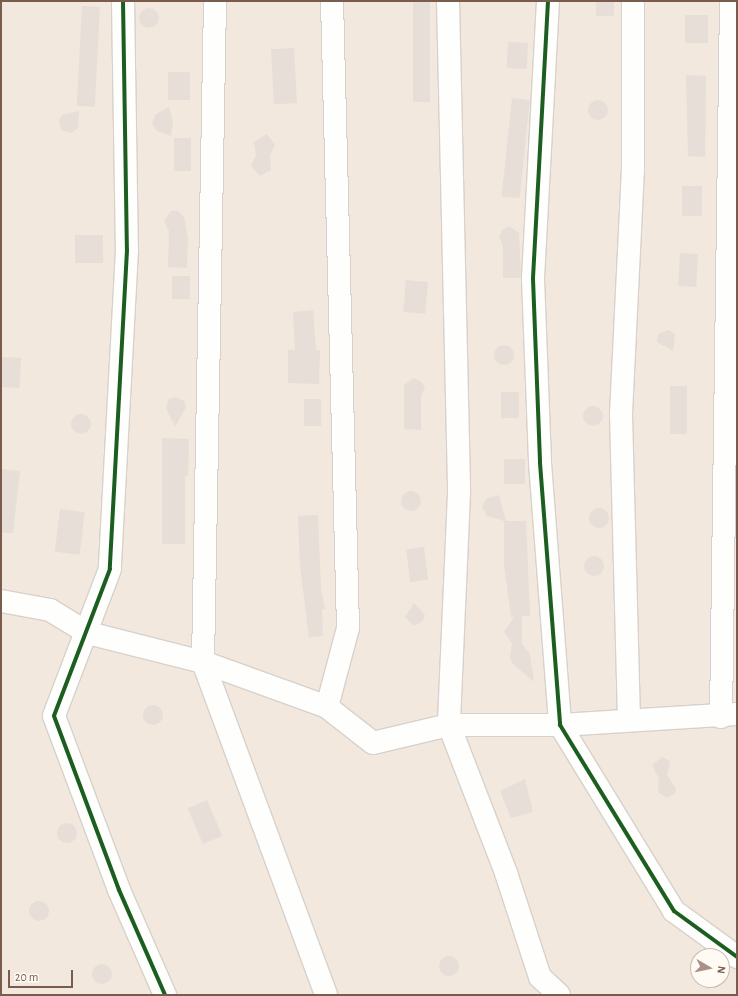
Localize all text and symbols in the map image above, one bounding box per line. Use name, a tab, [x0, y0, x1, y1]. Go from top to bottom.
north arrow	[690, 948, 730, 988]
scale bar	[10, 962, 75, 988]
text: N	[715, 965, 727, 974]
text: 20 m	[15, 971, 38, 983]

